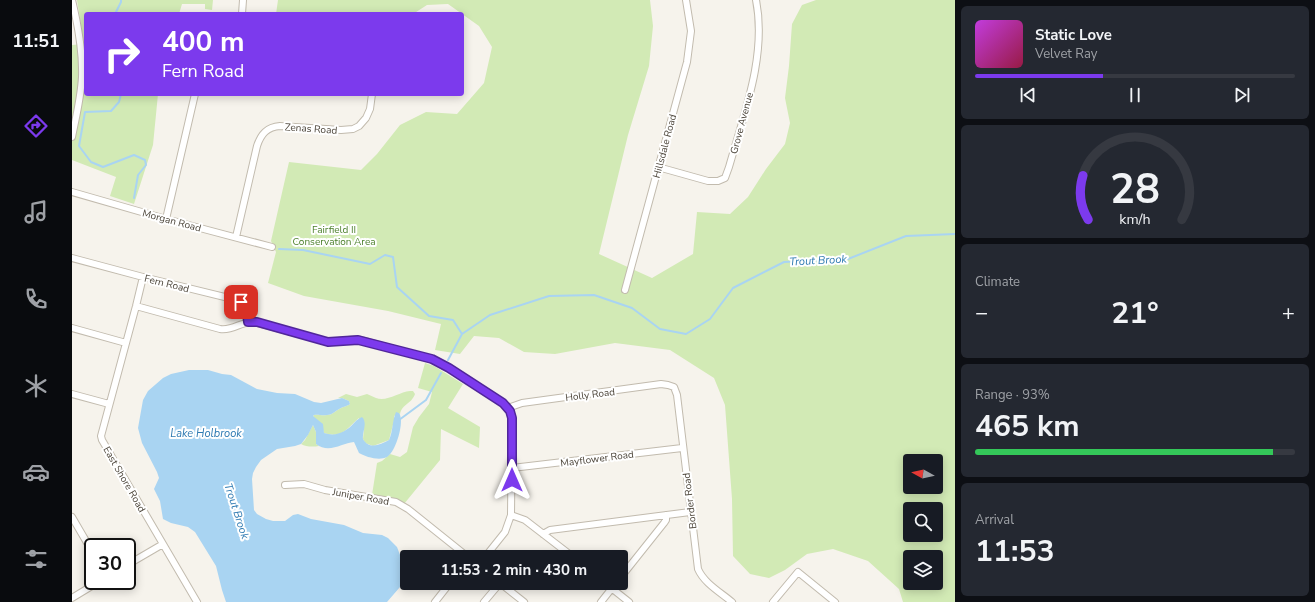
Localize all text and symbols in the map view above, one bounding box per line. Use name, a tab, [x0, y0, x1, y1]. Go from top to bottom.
text: 400 m	[162, 23, 245, 61]
text: Static Love	[1035, 25, 1112, 45]
icon: right	[96, 28, 148, 80]
text: 11:51	[12, 29, 60, 53]
text: Velvet Ray	[1035, 45, 1097, 63]
text: Fern Road	[162, 59, 244, 83]
icon: previous	[1017, 84, 1039, 106]
icon: pause	[1124, 84, 1146, 106]
icon: next	[1231, 84, 1253, 106]
street label: Grove Avenue	[727, 91, 757, 156]
icon: directions	[22, 112, 50, 140]
street label: Hillsdale Road	[650, 113, 680, 180]
street label: Zenas Road	[284, 120, 338, 138]
text: 28	[1110, 161, 1160, 218]
icon: music	[22, 198, 50, 226]
street label: Morgan Road	[141, 206, 203, 236]
text: km/h	[1119, 209, 1151, 228]
park label: Fairfield II Conservation Area	[292, 223, 376, 249]
water label: Trout Brook	[789, 251, 848, 269]
street label: Fern Road	[143, 272, 191, 296]
text: Climate	[975, 273, 1020, 291]
icon: phone	[22, 285, 50, 313]
pin	[224, 285, 258, 319]
icon: arrive	[230, 291, 252, 313]
text: 21°	[1111, 293, 1159, 334]
text: −	[975, 298, 988, 328]
text: +	[1282, 298, 1295, 328]
icon: climate	[22, 372, 50, 400]
street label: Holly Road	[564, 385, 616, 405]
text: Range · 93%	[975, 386, 1050, 404]
text: 465 km	[975, 406, 1080, 447]
water label: Lake Holbrook	[170, 426, 242, 441]
street label: East Shore Road	[100, 444, 149, 515]
street label: Mayflower Road	[560, 448, 635, 470]
north arrow	[903, 454, 943, 494]
map controls	[903, 454, 943, 590]
icon: car	[22, 458, 50, 486]
position arrow	[491, 459, 533, 501]
street label: Border Road	[680, 472, 700, 530]
water label: Trout Brook	[220, 481, 253, 541]
street label: Juniper Road	[330, 485, 390, 509]
button: search	[903, 502, 943, 542]
text: Arrival	[975, 511, 1014, 529]
text: 11:53	[975, 531, 1054, 572]
speed limit sign: 30	[84, 538, 136, 590]
icon: filters	[22, 545, 50, 573]
button: layers	[903, 550, 943, 590]
text: 11:53 · 2 min · 430 m	[441, 560, 587, 580]

